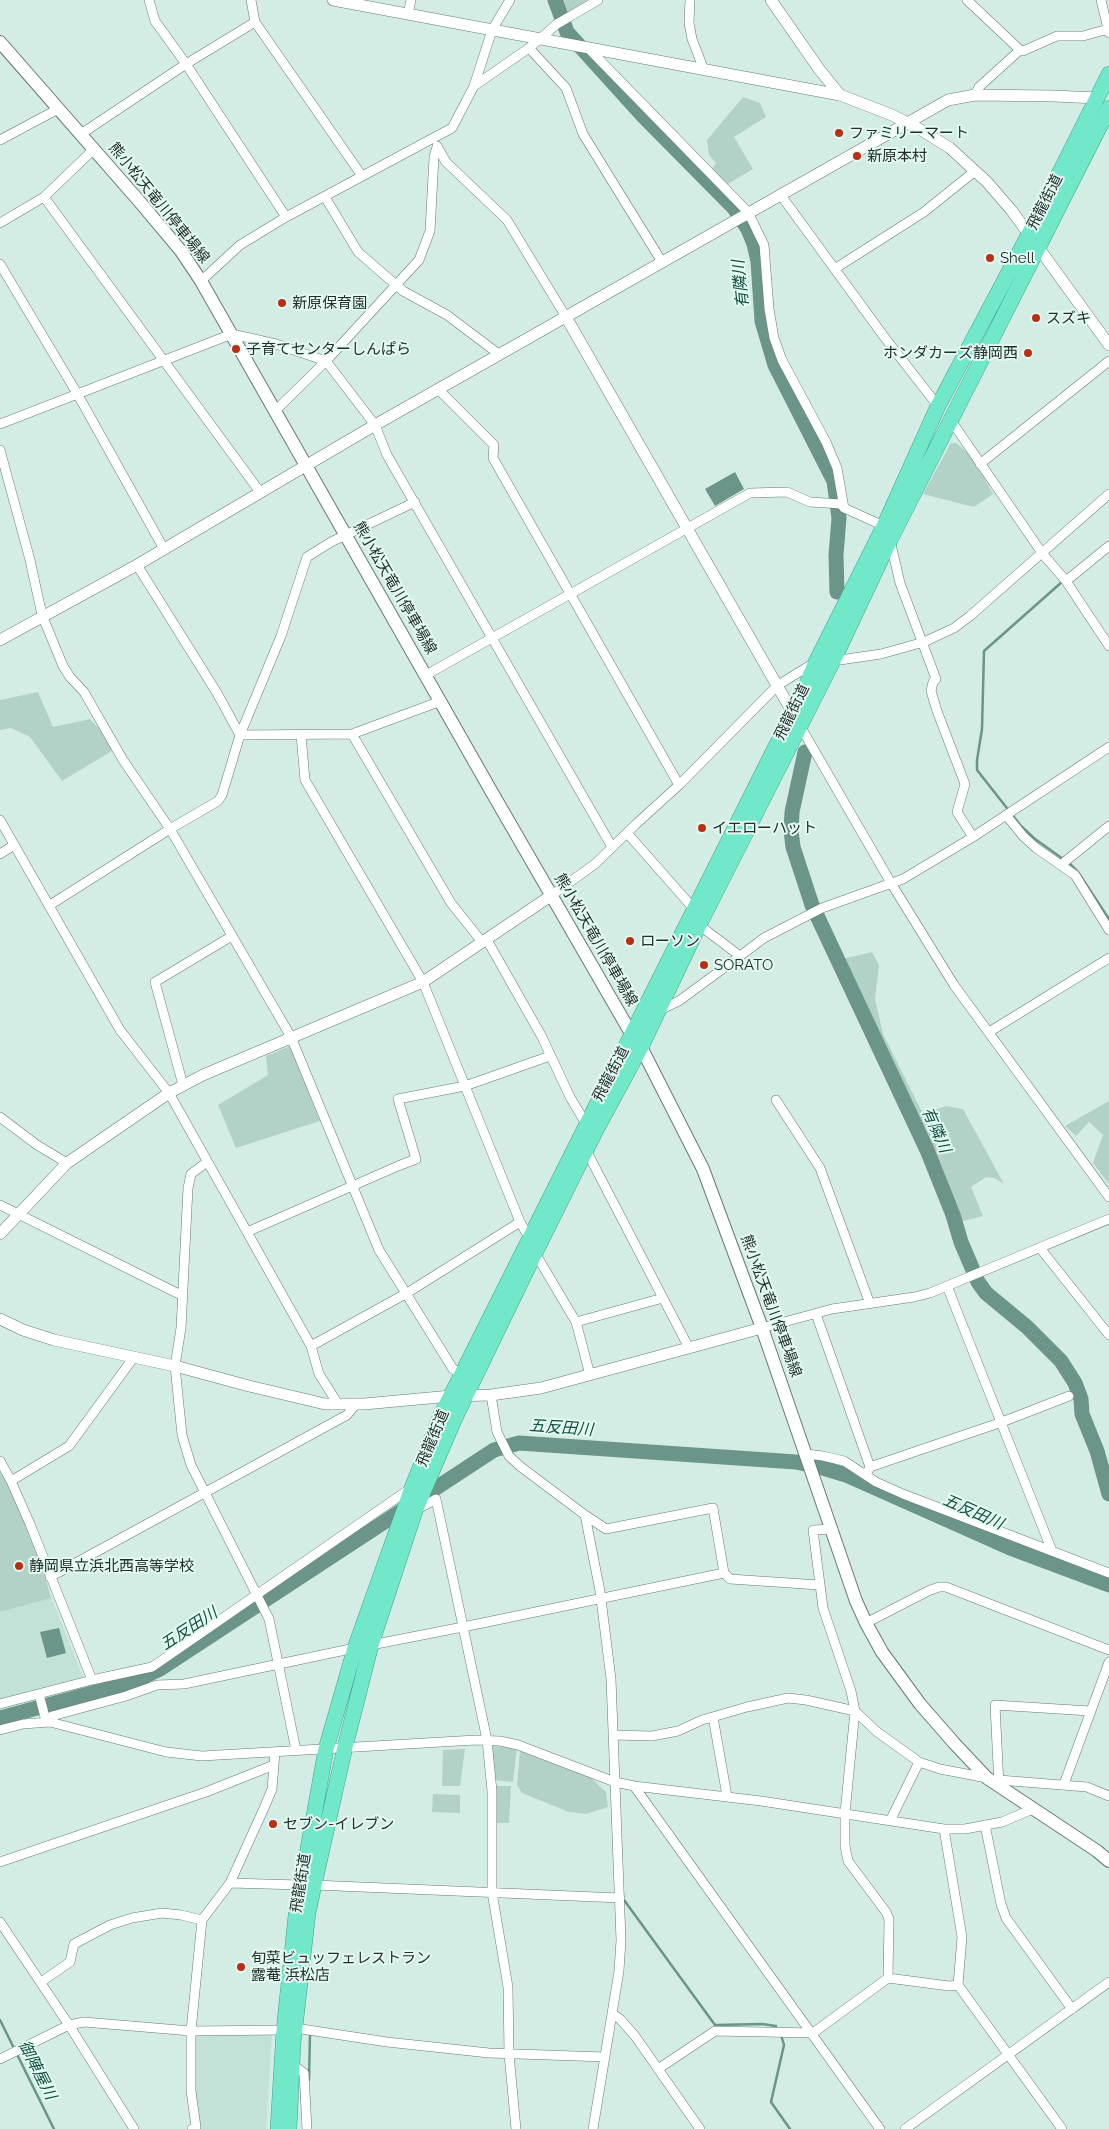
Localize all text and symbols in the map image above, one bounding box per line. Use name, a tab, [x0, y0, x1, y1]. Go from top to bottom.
place label: ファミリーマート	[849, 124, 969, 142]
marker: ファミリーマート	[833, 127, 845, 139]
street label: 熊小松天竜川停車場線	[105, 139, 213, 267]
place label: 新原本村	[867, 147, 927, 165]
marker: 新原本村	[851, 150, 863, 162]
street label: 飛龍街道	[1023, 171, 1067, 233]
place label: Shell	[1000, 249, 1035, 267]
marker: Shell	[984, 252, 996, 264]
water label: 有隣川	[729, 259, 753, 309]
place label: 新原保育園	[292, 294, 367, 312]
marker: 新原保育園	[276, 297, 288, 309]
place label: スズキ	[1046, 309, 1091, 327]
marker: スズキ	[1030, 312, 1042, 324]
place label: 子育てセンターしんぱら	[246, 340, 411, 358]
marker: 子育てセンターしんぱら	[230, 343, 242, 355]
place label: ホンダカーズ静岡西	[883, 344, 1018, 362]
marker: ホンダカーズ静岡西	[1022, 347, 1034, 359]
street label: 熊小松天竜川停車場線	[350, 519, 440, 657]
street label: 飛龍街道	[771, 681, 813, 743]
place label: イエローハット	[712, 819, 817, 837]
marker: イエローハット	[696, 822, 708, 834]
street label: 熊小松天竜川停車場線	[551, 871, 641, 1009]
place label: ローソン	[640, 932, 700, 950]
marker: ローソン	[624, 935, 636, 947]
place label: SORATO	[714, 956, 773, 974]
marker: SORATO	[698, 959, 710, 971]
street label: 飛龍街道	[589, 1043, 633, 1105]
water label: 有隣川	[917, 1104, 955, 1156]
street label: 熊小松天竜川停車場線	[737, 1232, 805, 1380]
street label: 飛龍街道	[413, 1407, 453, 1469]
water label: 五反田川	[528, 1416, 594, 1440]
water label: 五反田川	[940, 1490, 1006, 1534]
place label: 静岡県立浜北西高等学校	[29, 1557, 194, 1575]
marker: 静岡県立浜北西高等学校	[13, 1560, 25, 1572]
water label: 五反田川	[157, 1604, 221, 1654]
place label: セブン-イレブン	[283, 1815, 394, 1833]
marker: セブン-イレブン	[267, 1818, 279, 1830]
street label: 飛龍街道	[287, 1852, 315, 1914]
place label: 旬菜ビュッフェレストラン 露菴 浜松店	[251, 1949, 431, 1984]
marker: 旬菜ビュッフェレストラン 露菴 浜松店	[235, 1961, 247, 1973]
water label: 御陣屋川	[14, 2037, 60, 2103]

